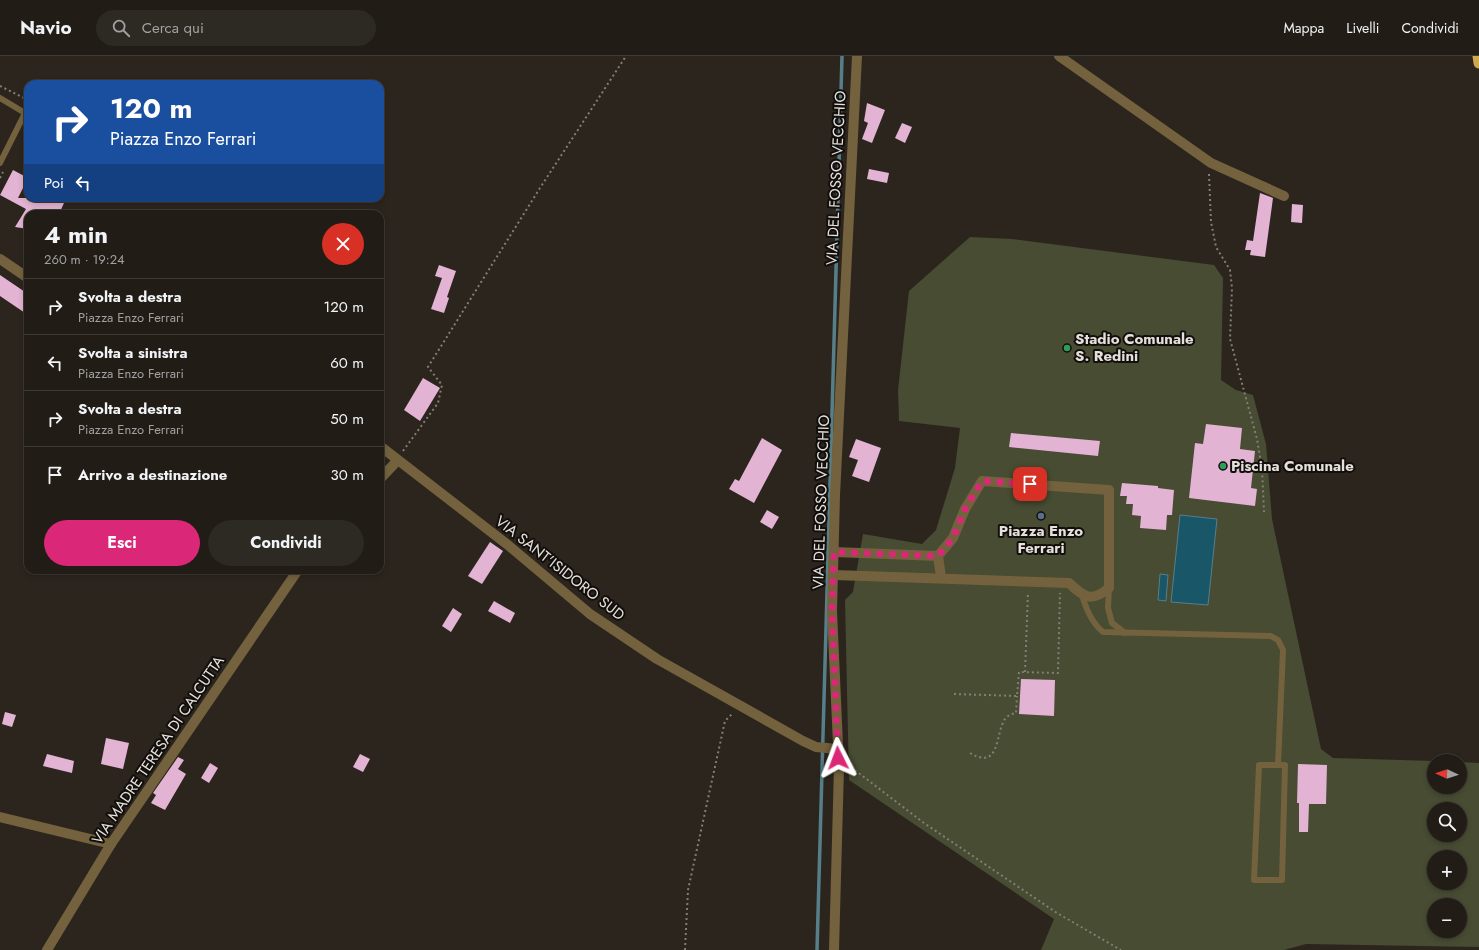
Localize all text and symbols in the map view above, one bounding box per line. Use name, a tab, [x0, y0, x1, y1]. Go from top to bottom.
search box	[96, 10, 376, 46]
text: Navio	[20, 14, 72, 41]
icon: search	[110, 17, 132, 39]
text: Cerca qui	[142, 17, 204, 39]
text: Mappa	[1283, 18, 1324, 38]
text: Livelli	[1346, 18, 1379, 38]
text: Condividi	[1401, 18, 1459, 38]
text: 120 m	[110, 88, 193, 129]
street label: VIA DEL FOSSO VECCHIO	[820, 90, 852, 266]
icon: right	[44, 96, 96, 148]
text: Piazza Enzo Ferrari	[110, 126, 257, 152]
text: Poi	[44, 172, 64, 194]
icon: left	[72, 172, 94, 194]
text: 4 min	[44, 217, 108, 252]
button: close	[322, 223, 364, 265]
text: 260 m · 19:24	[44, 250, 125, 269]
text: Svolta a destra	[78, 286, 182, 308]
icon: right	[44, 296, 66, 318]
text: 120 m	[324, 296, 364, 318]
text: Piazza Enzo Ferrari	[78, 308, 184, 327]
place label: Stadio Comunale S. Redini	[1075, 328, 1194, 367]
text: Svolta a sinistra	[78, 342, 188, 364]
marker: Stadio Comunale S. Redini	[1062, 343, 1072, 353]
icon: left	[44, 352, 66, 374]
text: 60 m	[330, 352, 364, 374]
text: Piazza Enzo Ferrari	[78, 364, 184, 383]
text: Svolta a destra	[78, 398, 182, 420]
icon: right	[44, 408, 66, 430]
text: 50 m	[330, 408, 364, 430]
street label: VIA DEL FOSSO VECCHIO	[807, 414, 835, 590]
text: Piazza Enzo Ferrari	[78, 420, 184, 439]
place label: Piscina Comunale	[1231, 455, 1354, 477]
marker: Piscina Comunale	[1218, 461, 1228, 471]
icon: arrive	[44, 464, 66, 486]
text: Arrivo a destinazione	[78, 464, 227, 486]
text: 30 m	[331, 464, 364, 486]
pin	[1013, 467, 1047, 501]
icon: arrive	[1019, 473, 1041, 495]
street label: VIA SANT'ISIDORO SUD	[491, 510, 629, 626]
marker: Piazza Enzo Ferrari	[1036, 511, 1046, 521]
button: Esci	[44, 520, 200, 566]
button: Condividi	[208, 520, 364, 566]
place label: Piazza Enzo Ferrari	[999, 520, 1083, 559]
street label: VIA MADRE TERESA DI CALCUTTA	[87, 651, 230, 849]
position arrow	[817, 737, 859, 779]
north arrow	[1427, 754, 1467, 794]
map controls	[1427, 754, 1467, 938]
button: search	[1427, 802, 1467, 842]
button: +	[1427, 850, 1467, 890]
button: −	[1427, 898, 1467, 938]

